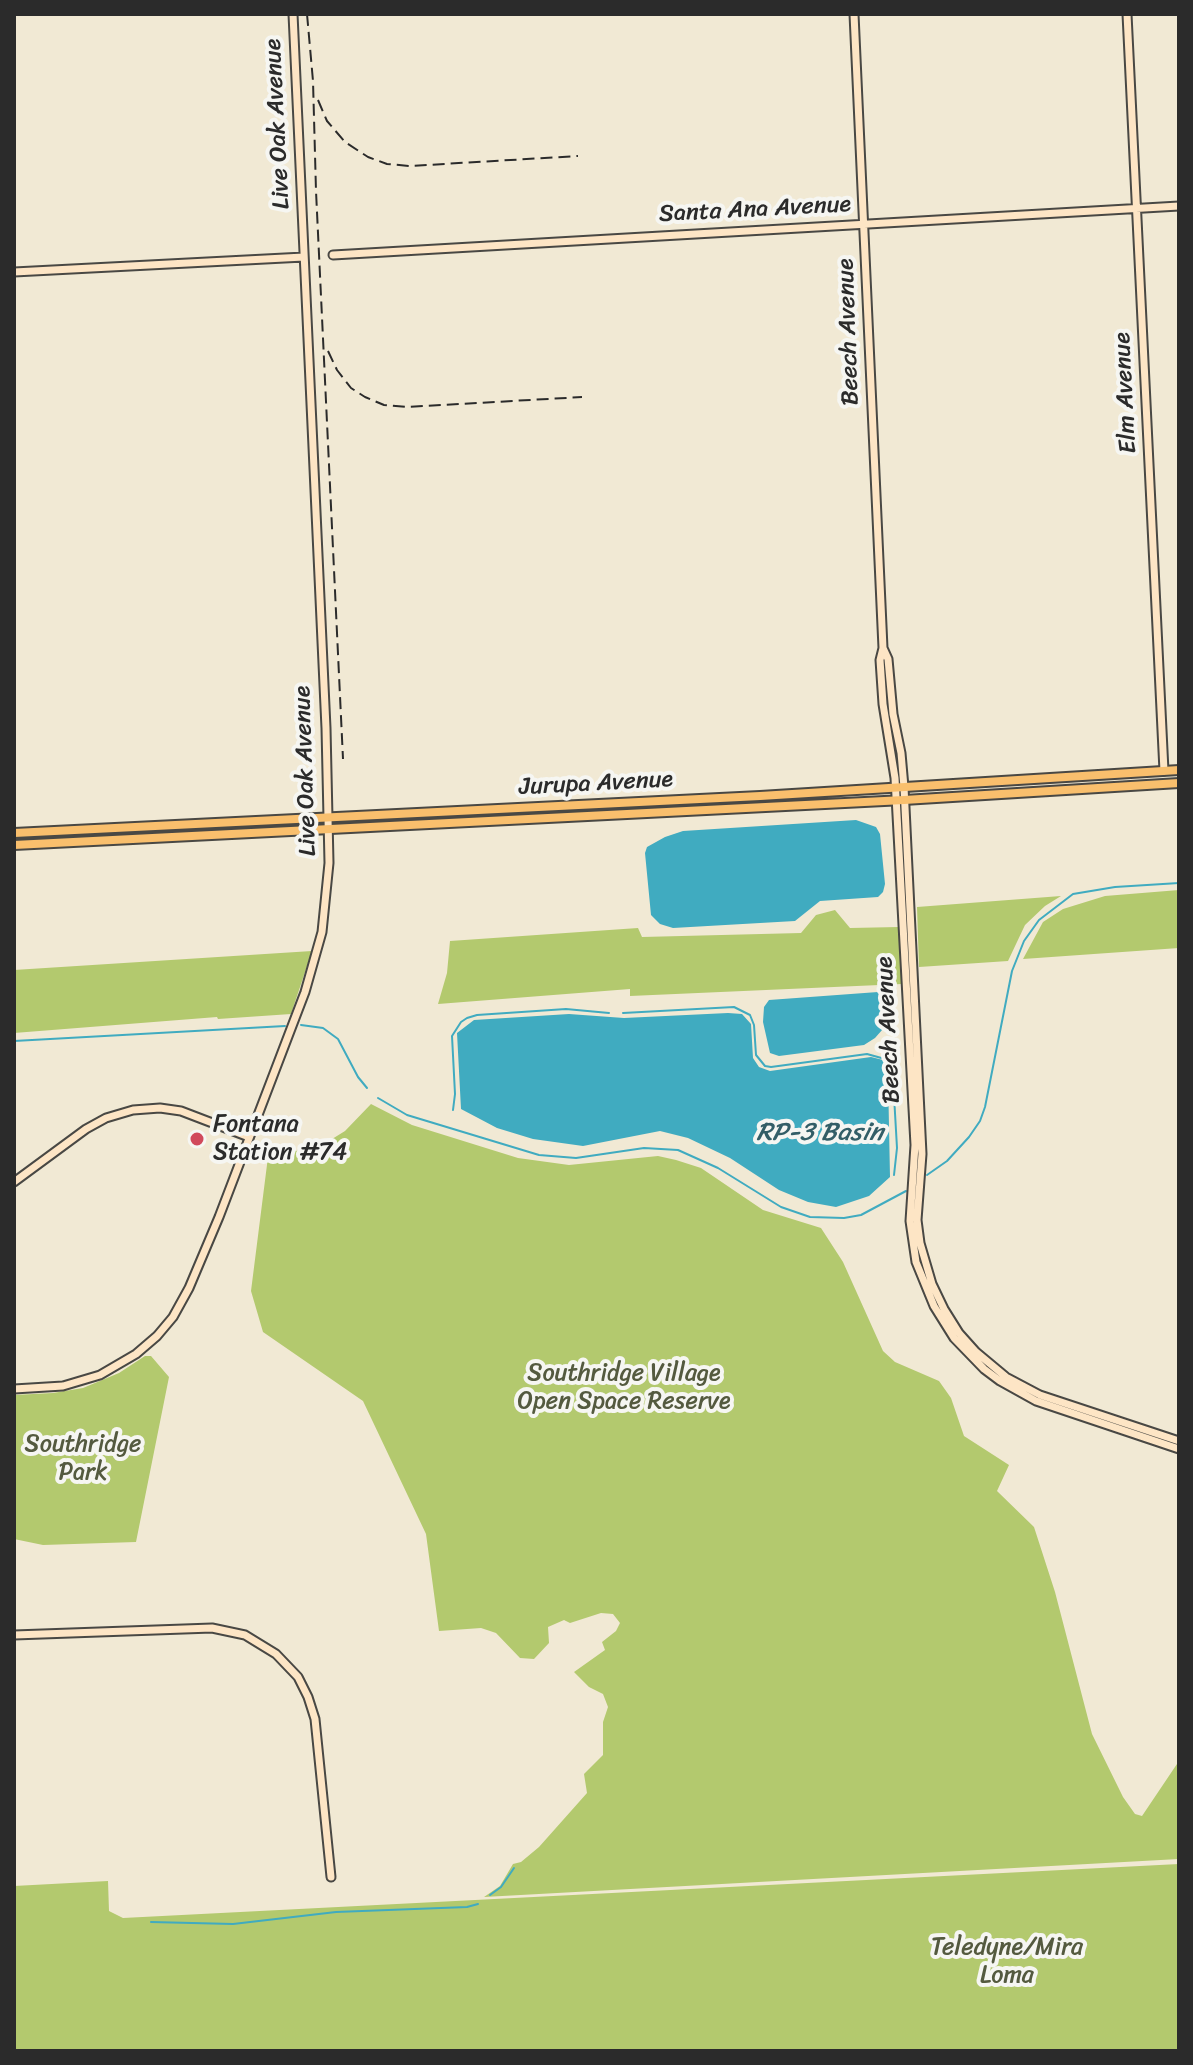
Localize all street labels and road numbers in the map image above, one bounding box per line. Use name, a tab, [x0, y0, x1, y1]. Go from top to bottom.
street label: Live Oak Avenue	[259, 38, 297, 210]
street label: Santa Ana Avenue	[658, 191, 852, 229]
street label: Beech Avenue	[832, 258, 866, 406]
street label: Elm Avenue	[1108, 332, 1144, 454]
street label: Live Oak Avenue	[289, 685, 323, 857]
street label: Jurupa Avenue	[518, 766, 674, 802]
street label: Beech Avenue	[871, 956, 907, 1104]

